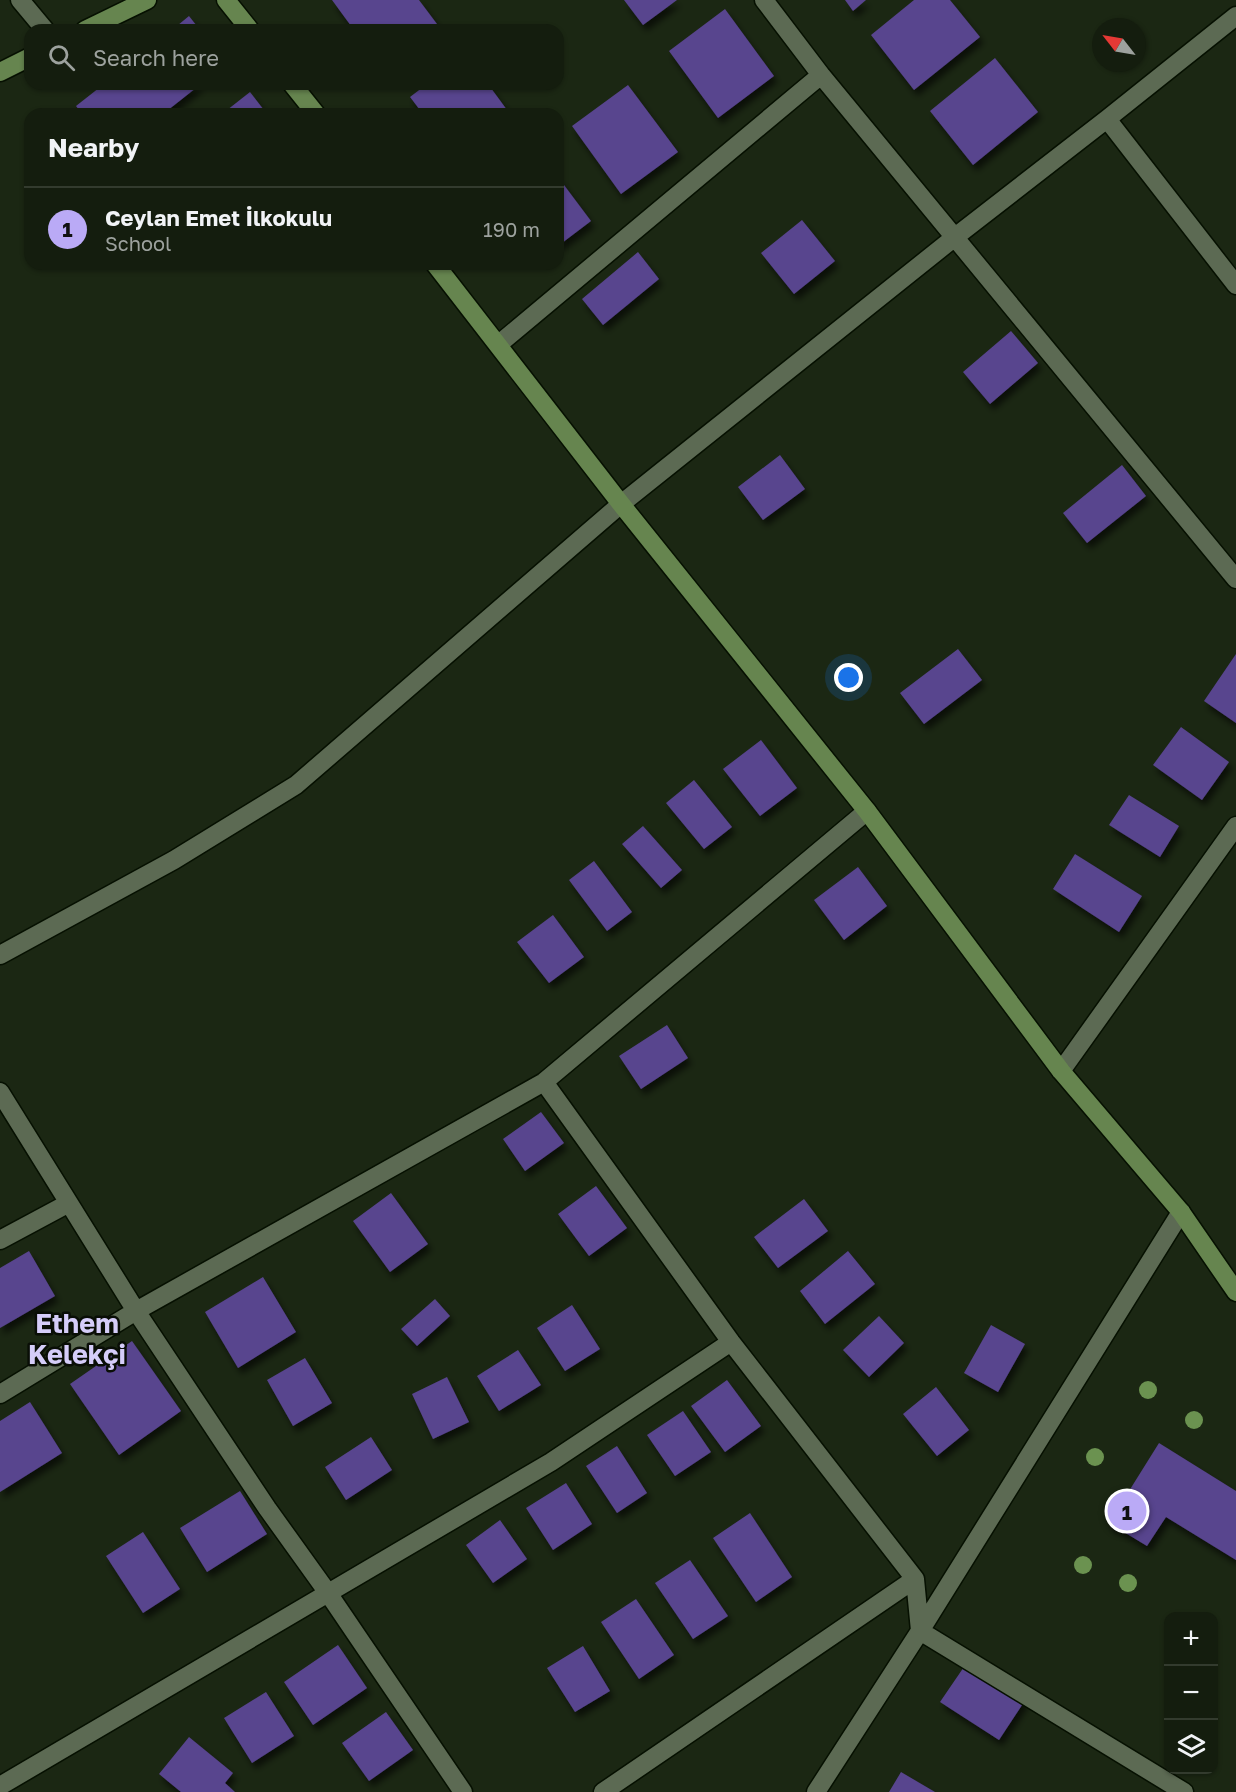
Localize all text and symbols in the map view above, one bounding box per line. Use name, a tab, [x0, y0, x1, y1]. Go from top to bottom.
north arrow	[1092, 18, 1146, 72]
search box	[24, 24, 564, 90]
icon: search	[45, 41, 78, 74]
text: Search here	[93, 44, 219, 71]
text: Nearby	[48, 132, 139, 163]
text: Ceylan Emet İlkokulu	[105, 204, 332, 231]
text: 1	[62, 217, 73, 241]
text: 190 m	[483, 217, 540, 241]
text: School	[105, 231, 171, 255]
your location	[834, 663, 863, 692]
district label: Ethem Kelekçi	[28, 1307, 126, 1370]
pin: 1	[1108, 1488, 1146, 1534]
map controls	[1164, 1612, 1218, 1774]
button: +	[1164, 1612, 1218, 1666]
button: −	[1164, 1666, 1218, 1720]
button: layers	[1164, 1720, 1218, 1774]

